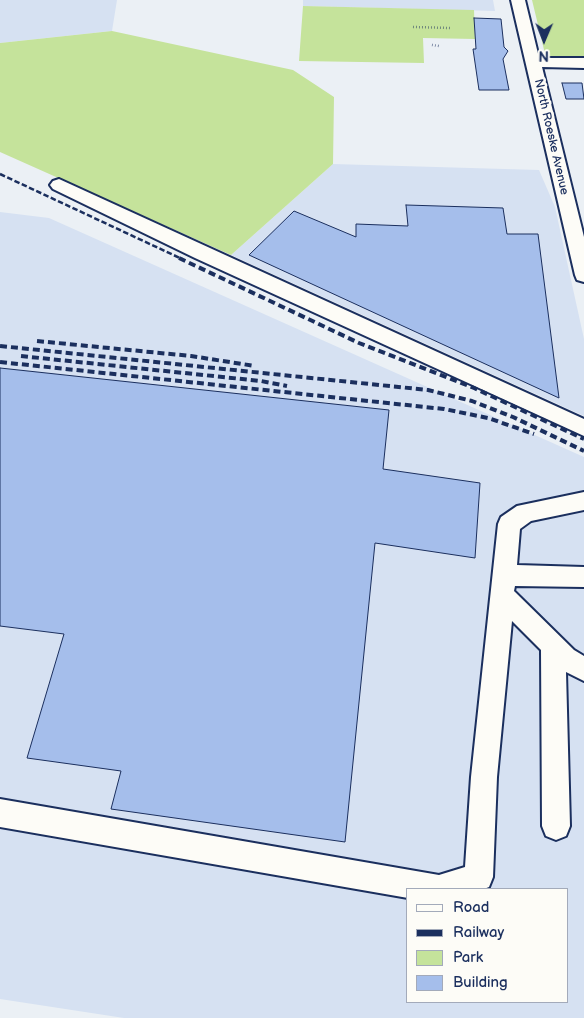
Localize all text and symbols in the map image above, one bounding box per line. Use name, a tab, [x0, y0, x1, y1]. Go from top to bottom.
north arrow	[519, 15, 569, 65]
text: N	[538, 47, 549, 64]
street label: North Roeske Avenue	[531, 78, 571, 196]
legend	[406, 888, 569, 1003]
text: Road	[453, 898, 489, 917]
text: Railway	[453, 923, 504, 942]
text: Park	[453, 948, 483, 967]
text: Building	[453, 973, 508, 992]

